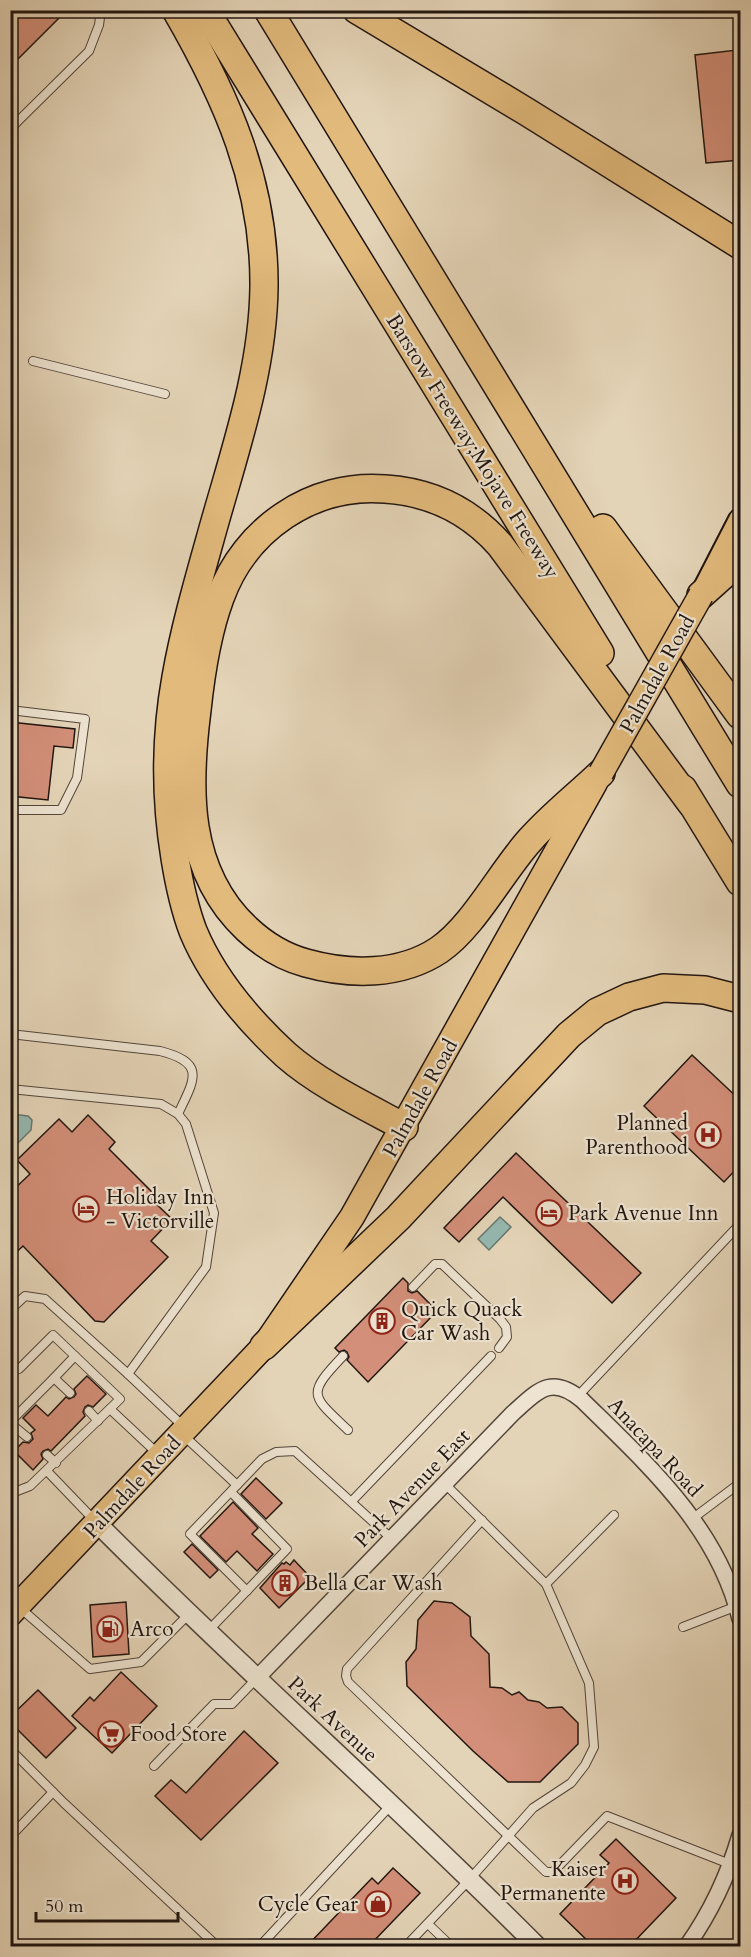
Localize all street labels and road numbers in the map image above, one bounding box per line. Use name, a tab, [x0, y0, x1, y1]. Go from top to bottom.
street label: Barstow Freeway;Mojave Freeway	[379, 308, 566, 584]
street label: Palmdale Road	[613, 610, 702, 739]
street label: Palmdale Road	[376, 1034, 465, 1163]
street label: Anacapa Road	[601, 1391, 708, 1504]
street label: Park Avenue East	[348, 1422, 477, 1554]
street label: Palmdale Road	[77, 1429, 188, 1545]
street label: Park Avenue	[281, 1670, 384, 1769]

